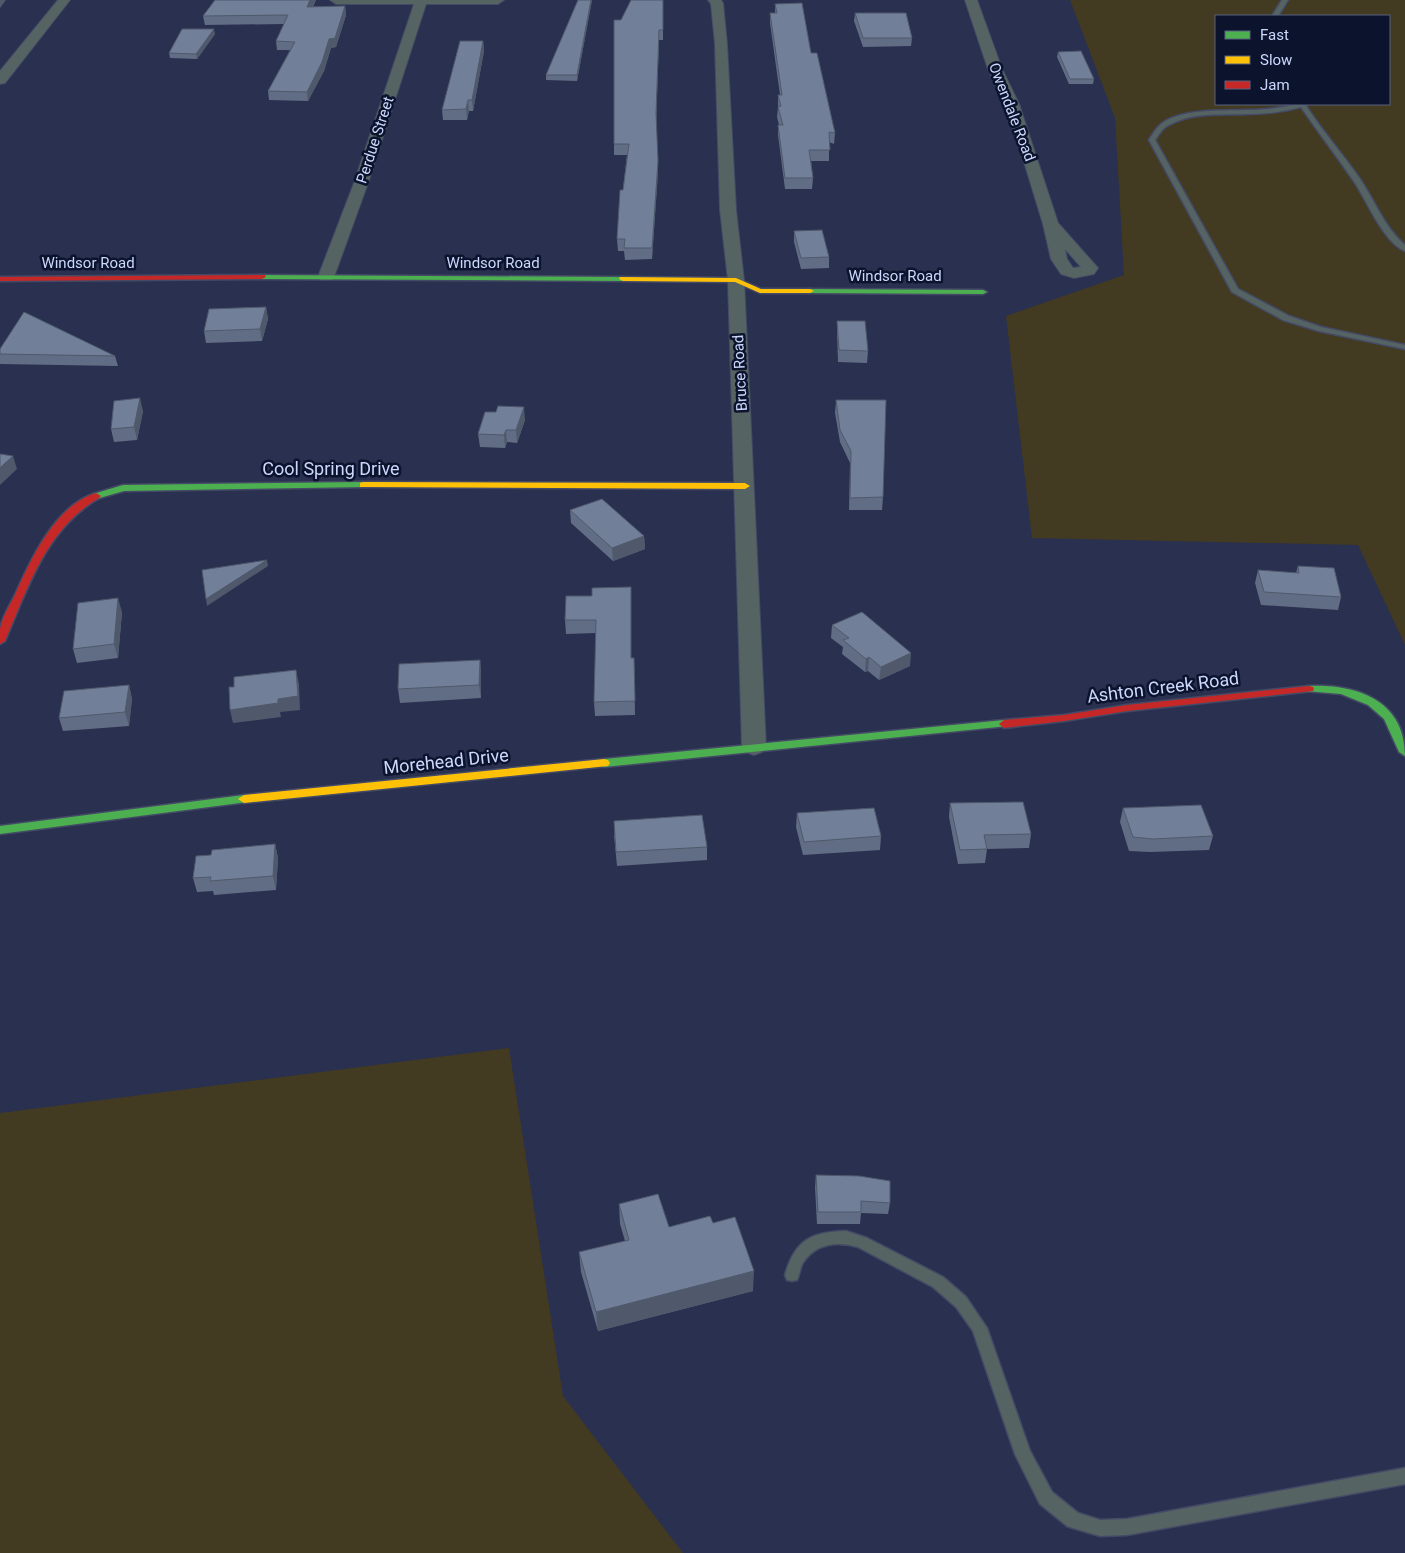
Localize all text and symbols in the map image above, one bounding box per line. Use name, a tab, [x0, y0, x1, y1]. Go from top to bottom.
legend	[1215, 15, 1390, 105]
text: Fast	[1260, 26, 1289, 44]
text: Slow	[1260, 51, 1292, 69]
street label: Owendale Road	[985, 60, 1039, 164]
text: Jam	[1260, 76, 1290, 94]
street label: Perdue Street	[352, 94, 398, 186]
street label: Windsor Road	[41, 254, 135, 272]
street label: Windsor Road	[446, 254, 540, 272]
street label: Windsor Road	[848, 267, 942, 285]
street label: Bruce Road	[729, 334, 751, 412]
street label: Cool Spring Drive	[262, 458, 400, 479]
street label: Ashton Creek Road	[1086, 667, 1240, 707]
street label: Morehead Drive	[382, 744, 510, 778]

